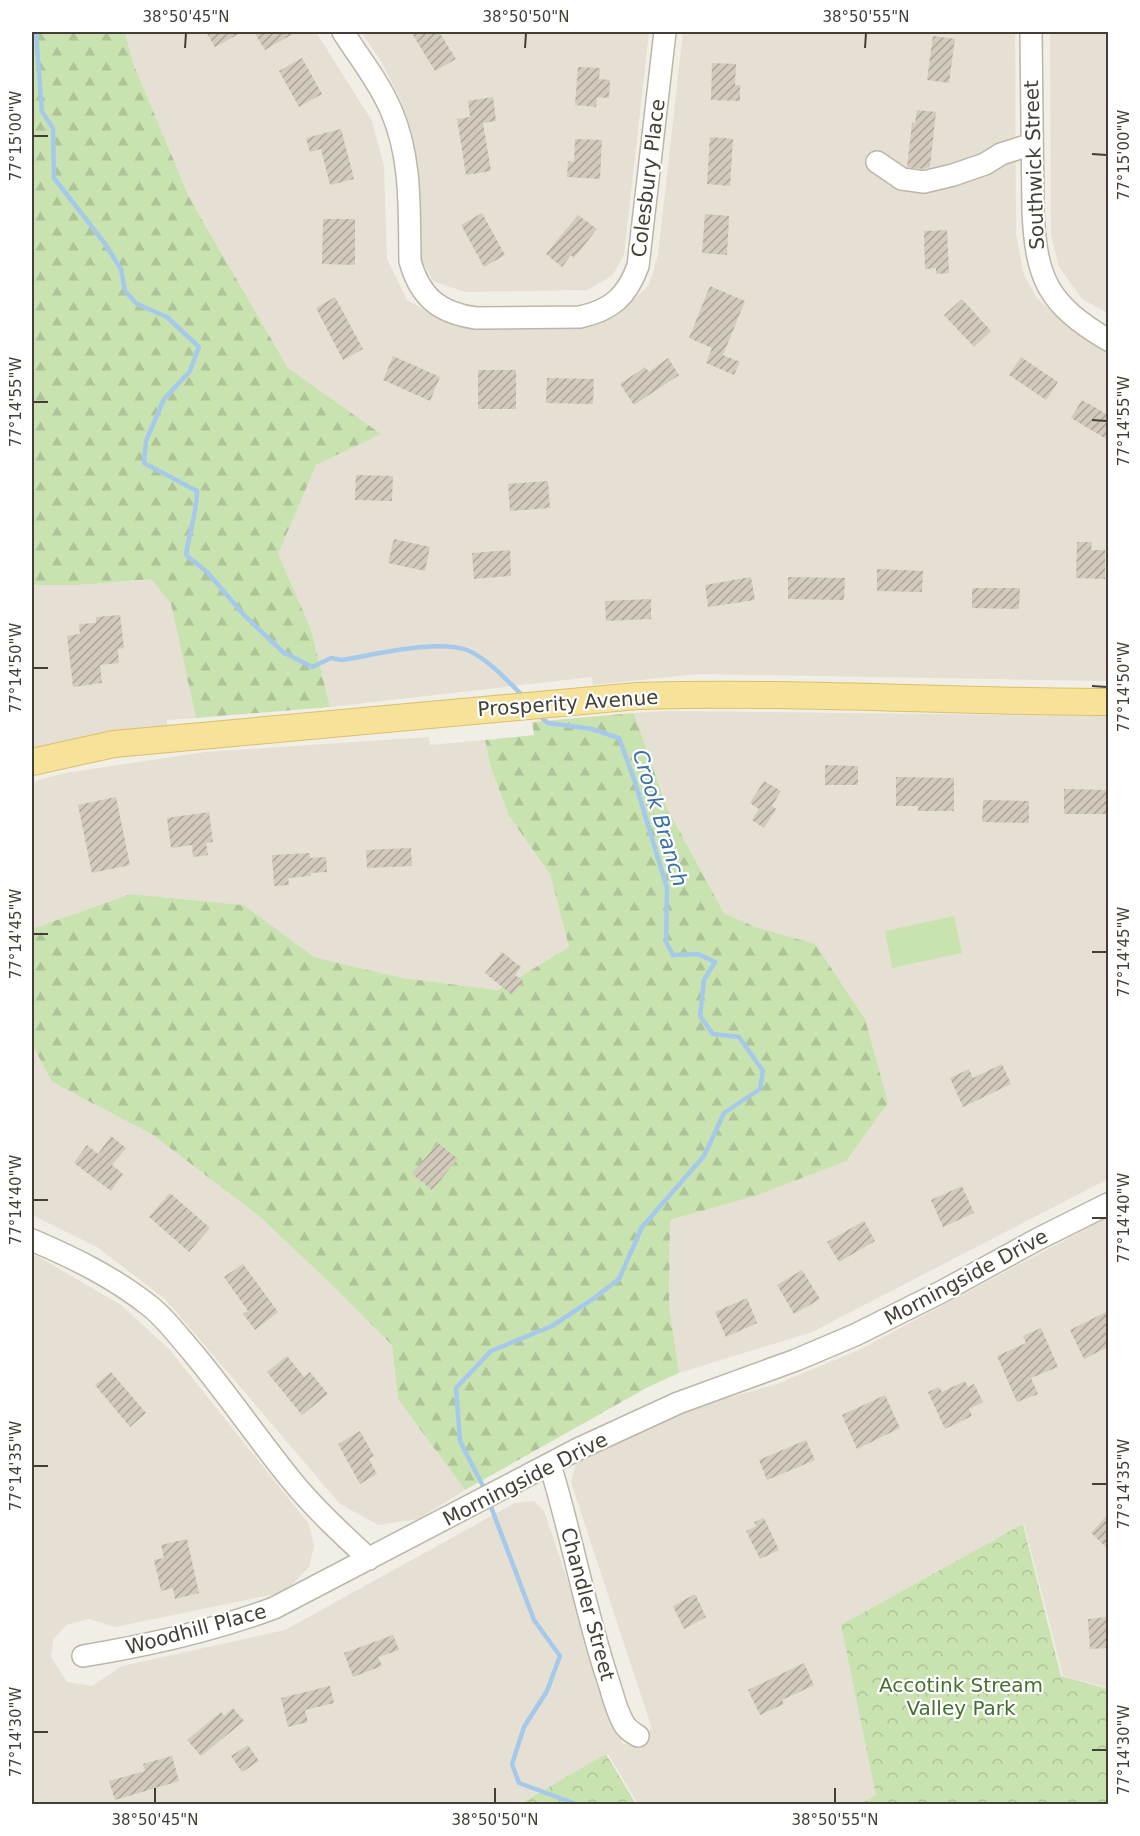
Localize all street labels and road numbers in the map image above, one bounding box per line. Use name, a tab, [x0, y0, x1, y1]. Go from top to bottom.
street label: Southwick Street	[1019, 80, 1049, 250]
street label: Colesbury Place	[626, 97, 670, 259]
street label: Prosperity Avenue	[477, 685, 659, 721]
street label: Morningside Drive	[880, 1224, 1052, 1330]
street label: Morningside Drive	[439, 1427, 611, 1531]
street label: Chandler Street	[556, 1525, 620, 1683]
street label: Woodhill Place	[123, 1599, 269, 1659]

